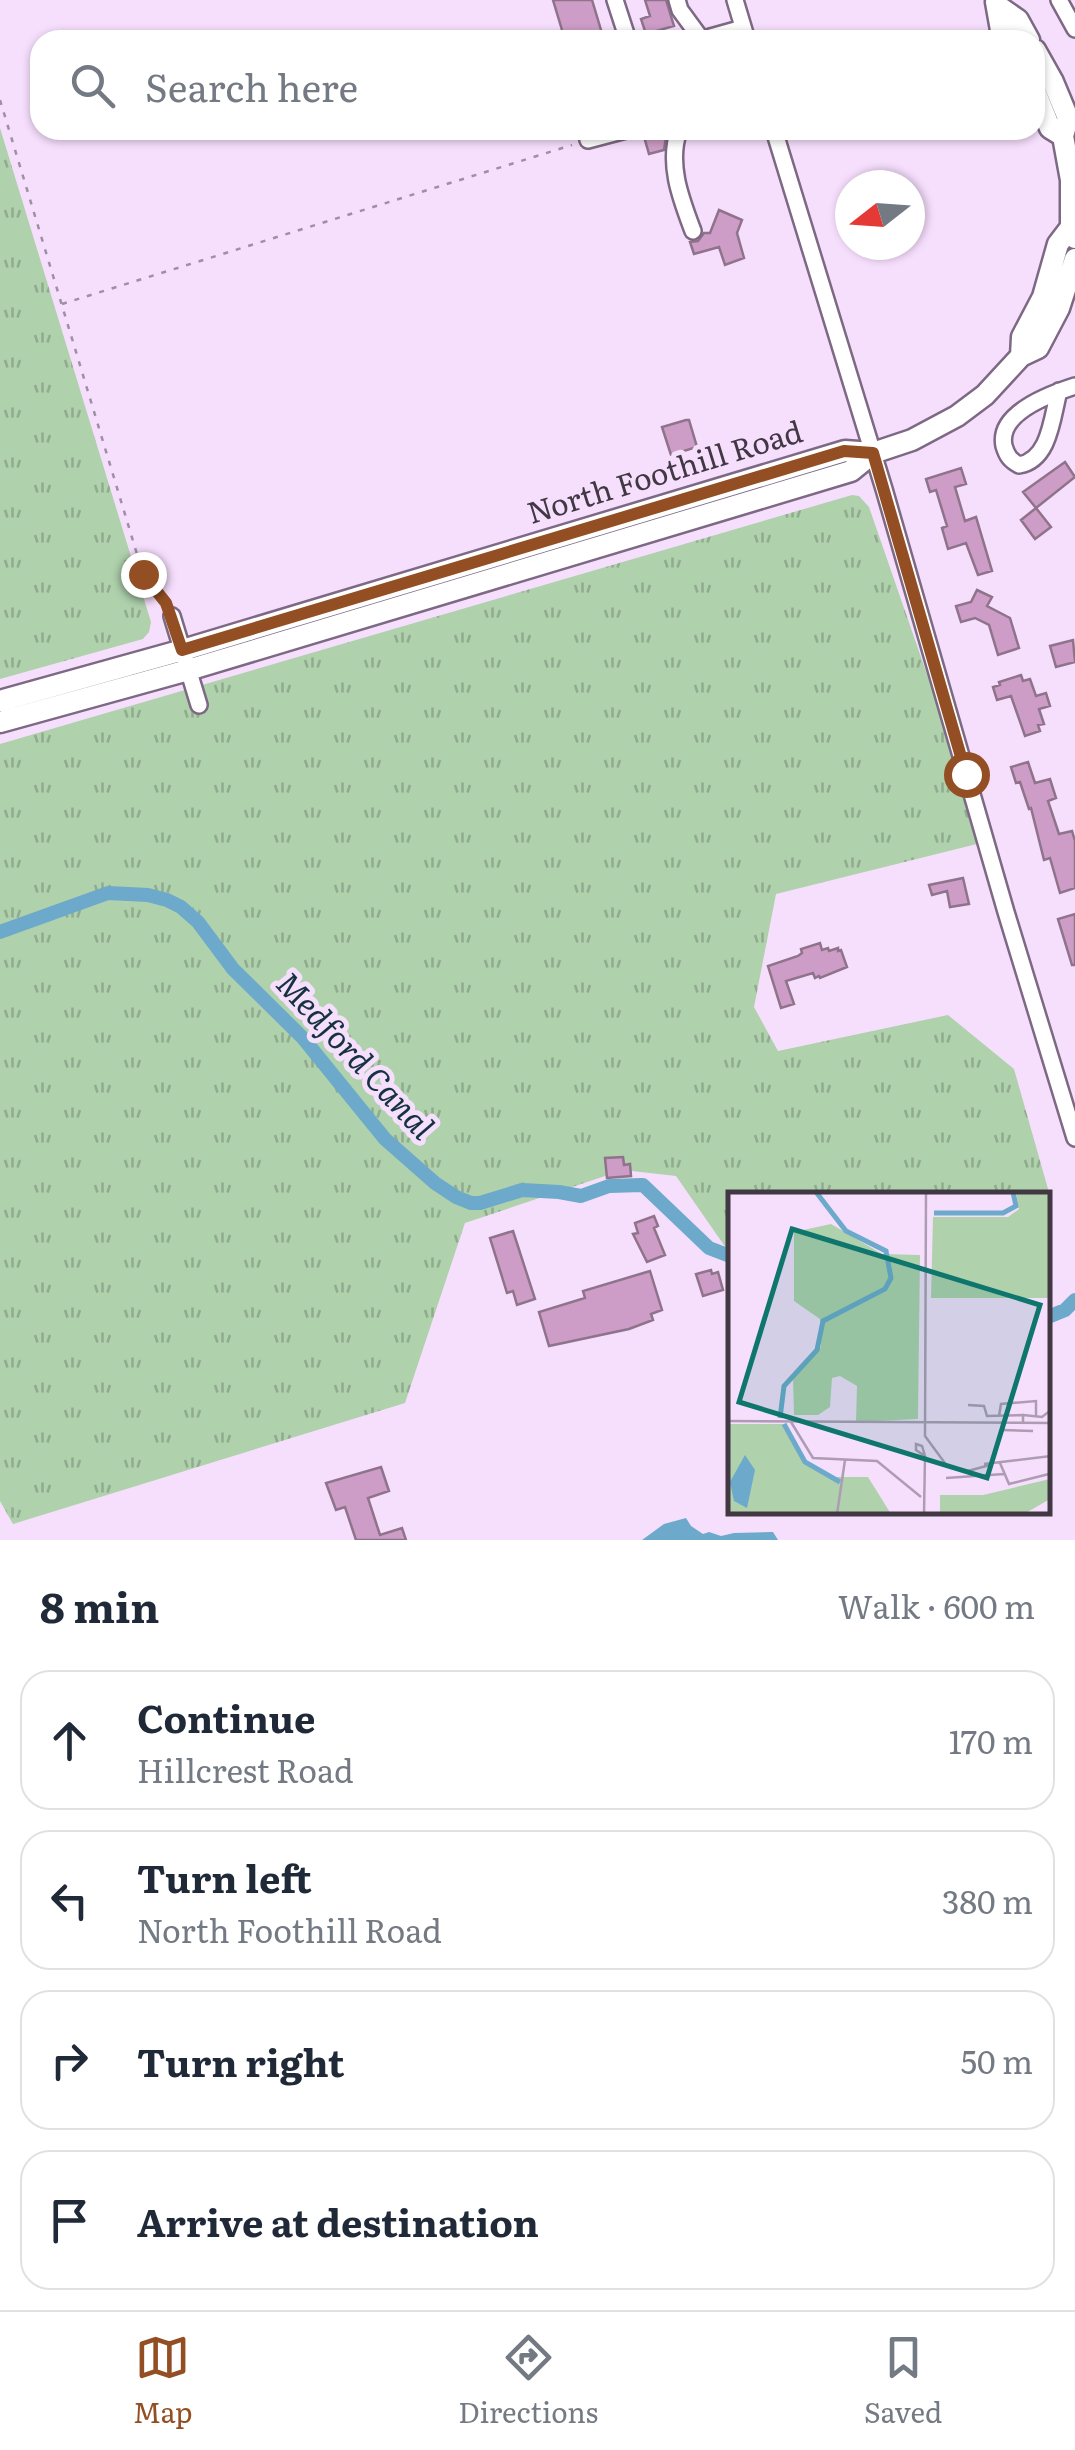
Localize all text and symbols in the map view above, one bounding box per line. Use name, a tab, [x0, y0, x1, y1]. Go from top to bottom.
search box	[30, 30, 1045, 140]
text: Search here	[145, 57, 358, 114]
icon: search	[65, 58, 120, 113]
north arrow	[835, 170, 925, 260]
street label: North Foothill Road	[521, 407, 807, 533]
route end	[121, 552, 167, 598]
route start	[944, 752, 990, 798]
water label: Medford Canal	[267, 960, 447, 1148]
inset map	[728, 1192, 1050, 1515]
text: 8 min	[40, 1574, 160, 1636]
text: Walk · 600 m	[838, 1581, 1035, 1629]
text: Continue	[137, 1688, 315, 1745]
icon: ahead	[42, 1713, 97, 1768]
text: 170 m	[949, 1716, 1033, 1764]
text: Hillcrest Road	[137, 1745, 354, 1793]
text: Turn left	[137, 1848, 312, 1905]
icon: left	[42, 1873, 97, 1928]
text: 380 m	[942, 1876, 1033, 1924]
text: North Foothill Road	[137, 1905, 442, 1953]
text: Turn right	[137, 2032, 344, 2089]
icon: right	[42, 2033, 97, 2088]
text: 50 m	[961, 2036, 1033, 2084]
text: Arrive at destination	[137, 2192, 539, 2249]
icon: arrive	[42, 2193, 97, 2248]
tab: Map	[133, 2330, 193, 2432]
tab: Directions	[458, 2330, 598, 2432]
tab: Saved	[864, 2330, 942, 2432]

